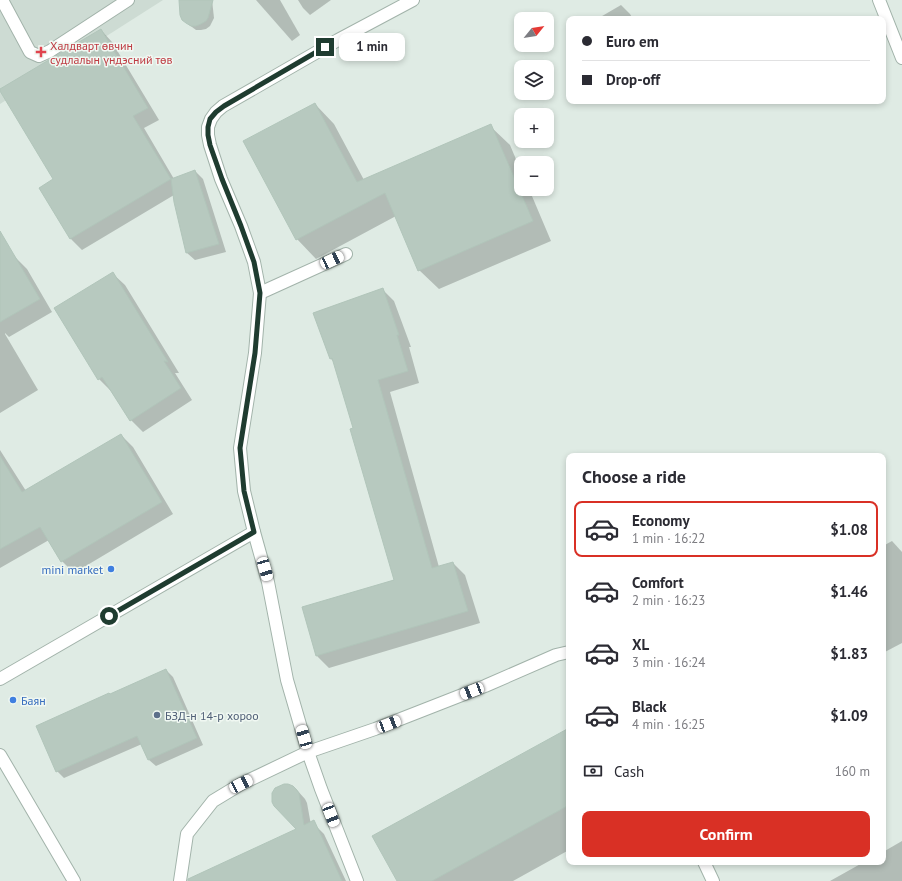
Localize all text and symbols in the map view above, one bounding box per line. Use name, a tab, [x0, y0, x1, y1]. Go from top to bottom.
north arrow	[514, 12, 554, 52]
map controls	[514, 12, 554, 196]
text: Euro em	[606, 32, 659, 51]
callout: 1 min	[339, 33, 405, 61]
place label: Халдварт өвчин судлалын үндэсний төв	[50, 38, 172, 67]
route end	[316, 38, 334, 56]
text: 1 min	[356, 38, 388, 55]
marker: Халдварт өвчин судлалын үндэсний төв	[35, 46, 47, 58]
button: layers	[514, 60, 554, 100]
text: Drop-off	[606, 70, 660, 89]
button: +	[514, 108, 554, 148]
button: −	[514, 156, 554, 196]
car	[319, 249, 345, 271]
text: Choose a ride	[582, 465, 686, 488]
icon: car	[584, 511, 620, 547]
text: Economy	[632, 511, 690, 530]
text: $1.08	[830, 520, 868, 539]
text: 1 min · 16:22	[632, 530, 705, 547]
car	[256, 556, 274, 582]
place label: mini market	[42, 562, 103, 577]
marker: mini market	[106, 564, 116, 574]
icon: car	[584, 573, 620, 609]
text: Comfort	[632, 573, 684, 592]
text: $1.46	[830, 582, 868, 601]
text: 2 min · 16:23	[632, 592, 705, 609]
route start	[100, 607, 118, 625]
icon: car	[584, 635, 620, 671]
text: XL	[632, 635, 649, 654]
text: $1.83	[830, 644, 868, 663]
text: 3 min · 16:24	[632, 654, 705, 671]
car	[459, 681, 485, 701]
place label: Баян	[21, 693, 46, 708]
marker: Баян	[8, 695, 18, 705]
icon: car	[584, 697, 620, 733]
text: Black	[632, 697, 667, 716]
text: $1.09	[830, 706, 868, 725]
place label: БЗД-н 14-р хороо	[165, 708, 259, 723]
marker: БЗД-н 14-р хороо	[152, 710, 162, 720]
car	[376, 714, 402, 734]
text: 4 min · 16:25	[632, 716, 705, 733]
car	[295, 724, 313, 750]
icon: cash	[582, 760, 604, 782]
text: Cash	[614, 762, 644, 781]
text: 160 m	[835, 763, 870, 780]
car	[228, 773, 254, 795]
car	[321, 802, 341, 828]
button: Confirm	[582, 811, 870, 857]

